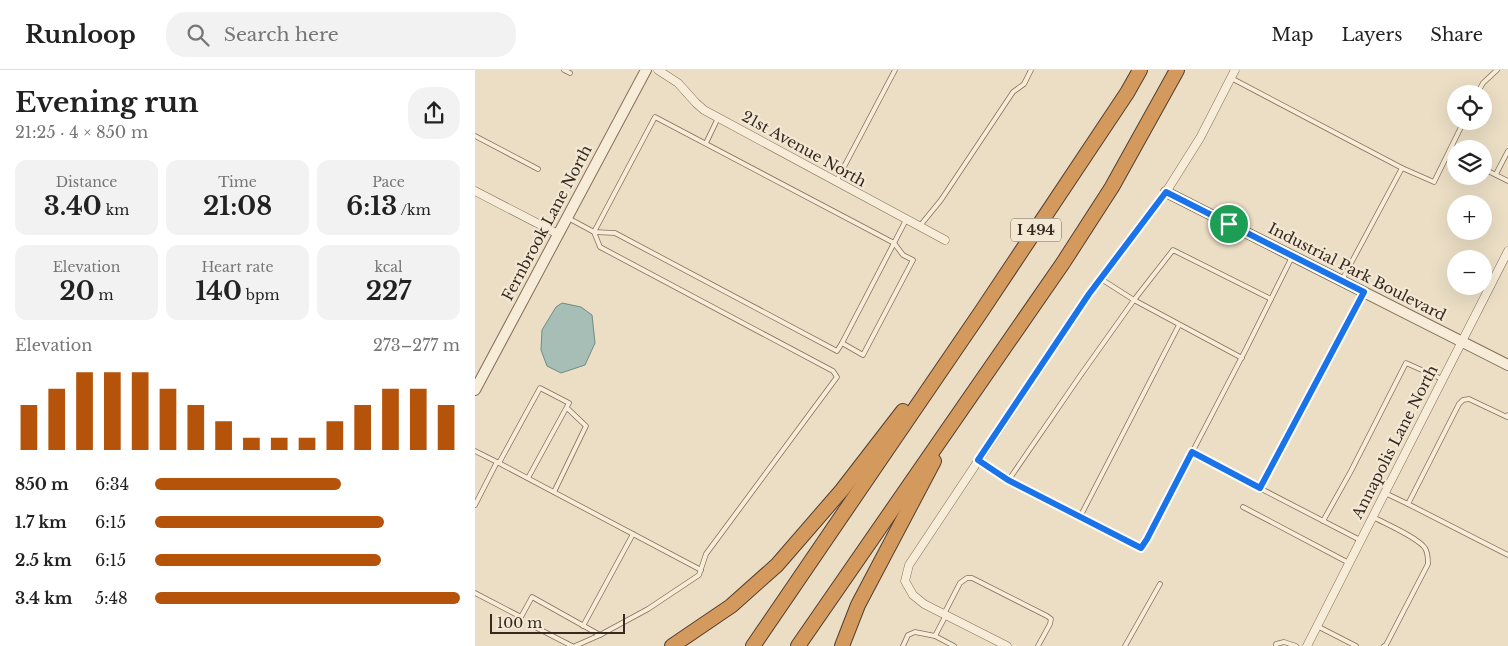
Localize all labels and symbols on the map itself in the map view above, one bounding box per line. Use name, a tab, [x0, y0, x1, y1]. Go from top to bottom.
street label: 21st Avenue North	[739, 106, 870, 191]
street label: Fernbrook Lane North	[497, 142, 596, 304]
pin	[1208, 203, 1250, 245]
road number: I 494	[1011, 218, 1061, 242]
street label: Industrial Park Boulevard	[1265, 218, 1449, 325]
street label: Annapolis Lane North	[1347, 362, 1442, 523]
scale bar	[490, 611, 625, 634]

